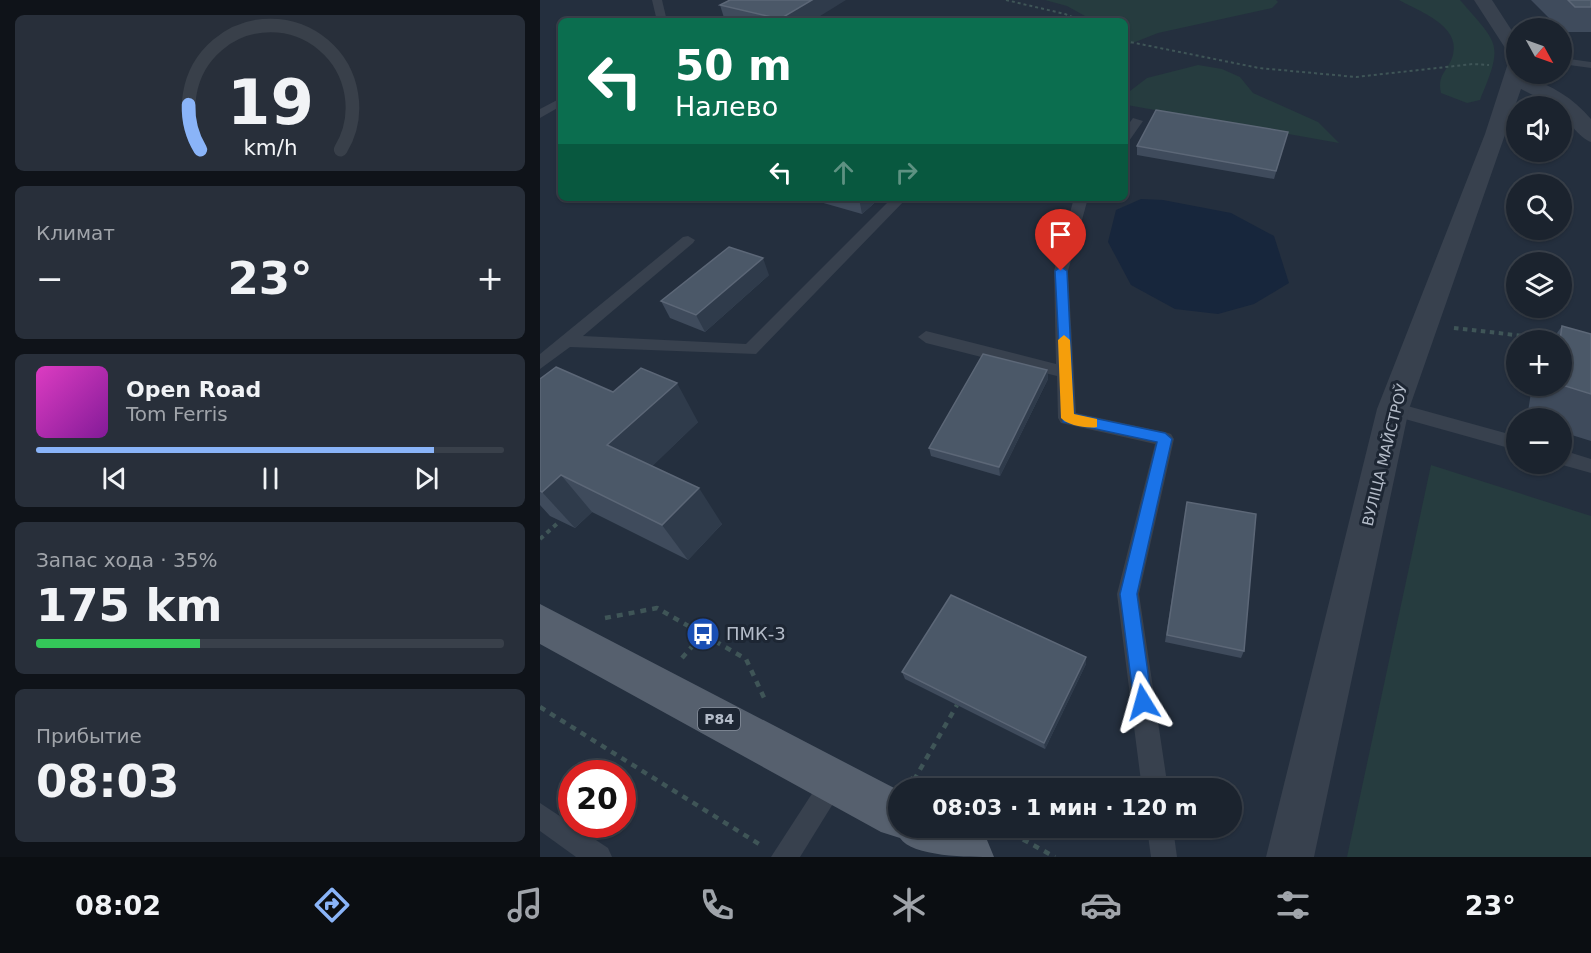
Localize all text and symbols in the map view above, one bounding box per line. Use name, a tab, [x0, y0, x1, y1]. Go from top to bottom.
north arrow	[1506, 18, 1572, 84]
map controls	[1506, 18, 1572, 474]
text: 50 m	[675, 41, 792, 90]
icon: left	[576, 42, 654, 120]
text: 19	[227, 66, 313, 139]
text: Налево	[675, 91, 778, 122]
button: sound	[1506, 96, 1572, 162]
text: km/h	[243, 135, 297, 160]
icon: left	[764, 156, 797, 189]
icon: ahead	[827, 156, 860, 189]
icon: right	[890, 156, 923, 189]
button: search	[1506, 174, 1572, 240]
pin	[1035, 209, 1086, 271]
icon: arrive	[1044, 218, 1077, 251]
text: Климат	[36, 221, 115, 245]
text: 23°	[227, 252, 313, 305]
button: layers	[1506, 252, 1572, 318]
text: −	[36, 259, 64, 298]
text: +	[476, 259, 504, 298]
button: +	[1506, 330, 1572, 396]
text: Open Road	[126, 377, 261, 402]
street label: ВУЛІЦА МАЙСТРОЎ	[1358, 382, 1411, 528]
text: Tom Ferris	[126, 402, 228, 426]
button: −	[1506, 408, 1572, 474]
icon: previous	[98, 462, 131, 495]
icon: pause	[254, 462, 287, 495]
icon: next	[410, 462, 443, 495]
text: Запас хода · 35%	[36, 548, 217, 572]
text: 175 km	[36, 579, 222, 632]
bus stop icon: ПМК-3	[685, 616, 721, 652]
place label: ПМК-3	[726, 623, 786, 644]
position arrow	[1111, 670, 1175, 734]
road number: Р84	[698, 708, 740, 730]
text: Прибытие	[36, 724, 142, 748]
text: 08:03	[36, 755, 179, 808]
speed limit sign: 20	[558, 760, 636, 838]
text: 08:03 · 1 мин · 120 m	[932, 795, 1198, 820]
icon: directions	[311, 884, 353, 926]
icon: music	[504, 884, 546, 926]
icon: phone	[696, 884, 738, 926]
icon: climate	[888, 884, 930, 926]
icon: car	[1080, 884, 1122, 926]
icon: filters	[1272, 884, 1314, 926]
text: 08:02	[75, 890, 161, 921]
text: 23°	[1465, 890, 1516, 921]

